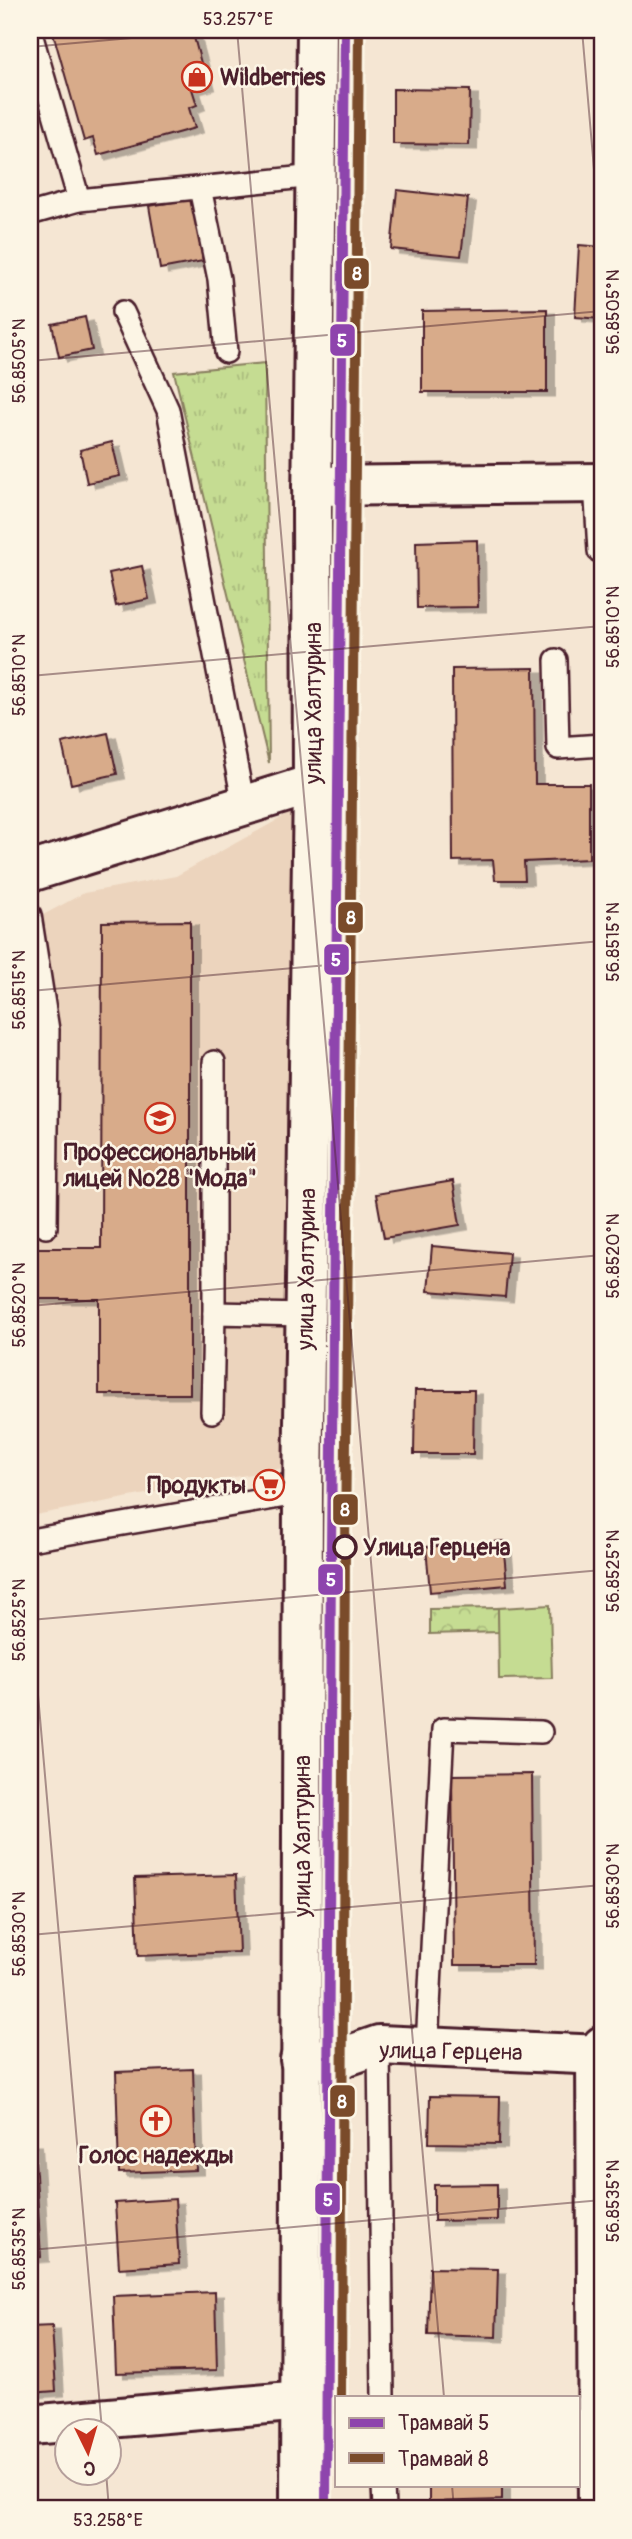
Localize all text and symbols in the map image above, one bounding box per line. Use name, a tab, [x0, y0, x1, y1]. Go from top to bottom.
text: 53.257°E	[203, 8, 273, 31]
shop icon: Wildberries	[180, 60, 214, 94]
place label: Wildberries	[220, 63, 326, 92]
line badge: 8	[343, 257, 370, 290]
text: 8	[352, 262, 362, 286]
text: 56.8505°N	[602, 269, 625, 355]
text: 56.8505°N	[8, 318, 31, 404]
line badge: 5	[329, 323, 356, 357]
text: 5	[337, 329, 347, 353]
text: 56.8510°N	[602, 586, 625, 668]
street label: улица Халтурина	[299, 622, 328, 785]
text: 56.8510°N	[8, 634, 31, 716]
line badge: 8	[337, 901, 364, 934]
text: 56.8515°N	[602, 902, 625, 982]
text: 8	[346, 906, 356, 930]
line badge: 5	[323, 943, 350, 976]
text: 5	[331, 948, 341, 972]
text: 56.8515°N	[8, 950, 31, 1030]
school or university icon: Профессиональный лицей №28 "Мода"	[143, 1101, 177, 1135]
place label: Профессиональный лицей №28 "Мода"	[62, 1138, 257, 1193]
street label: улица Халтурина	[291, 1188, 322, 1351]
text: 56.8520°N	[602, 1213, 625, 1299]
text: 56.8520°N	[8, 1262, 31, 1348]
supermarket icon: Продукты	[252, 1468, 286, 1502]
place label: Продукты	[147, 1471, 246, 1500]
line badge: 8	[332, 1493, 359, 1526]
text: 8	[340, 1498, 350, 1522]
text: 56.8525°N	[602, 1530, 625, 1612]
place label: Улица Герцена	[363, 1533, 511, 1562]
marker: Улица Герцена	[333, 1535, 357, 1559]
line badge: 5	[317, 1563, 344, 1596]
text: 5	[326, 1568, 336, 1592]
text: 56.8525°N	[8, 1579, 31, 1661]
street label: улица Халтурина	[288, 1755, 317, 1918]
text: 56.8530°N	[602, 1843, 625, 1929]
text: 56.8530°N	[8, 1891, 31, 1977]
street label: улица Герцена	[378, 2036, 523, 2067]
line badge: 8	[329, 2084, 356, 2118]
text: 8	[337, 2090, 347, 2114]
church icon: Голос надежды	[139, 2104, 173, 2138]
place label: Голос надежды	[78, 2141, 234, 2170]
text: 56.8535°N	[602, 2160, 625, 2242]
line badge: 5	[314, 2182, 341, 2216]
text: 5	[323, 2188, 333, 2212]
text: 56.8535°N	[8, 2208, 31, 2290]
legend	[335, 2396, 580, 2486]
text: Трамвай 5	[398, 2410, 489, 2437]
north arrow	[52, 2416, 122, 2486]
text: Трамвай 8	[398, 2446, 489, 2473]
text: С	[82, 2455, 96, 2480]
text: 53.258°E	[73, 2509, 143, 2532]

